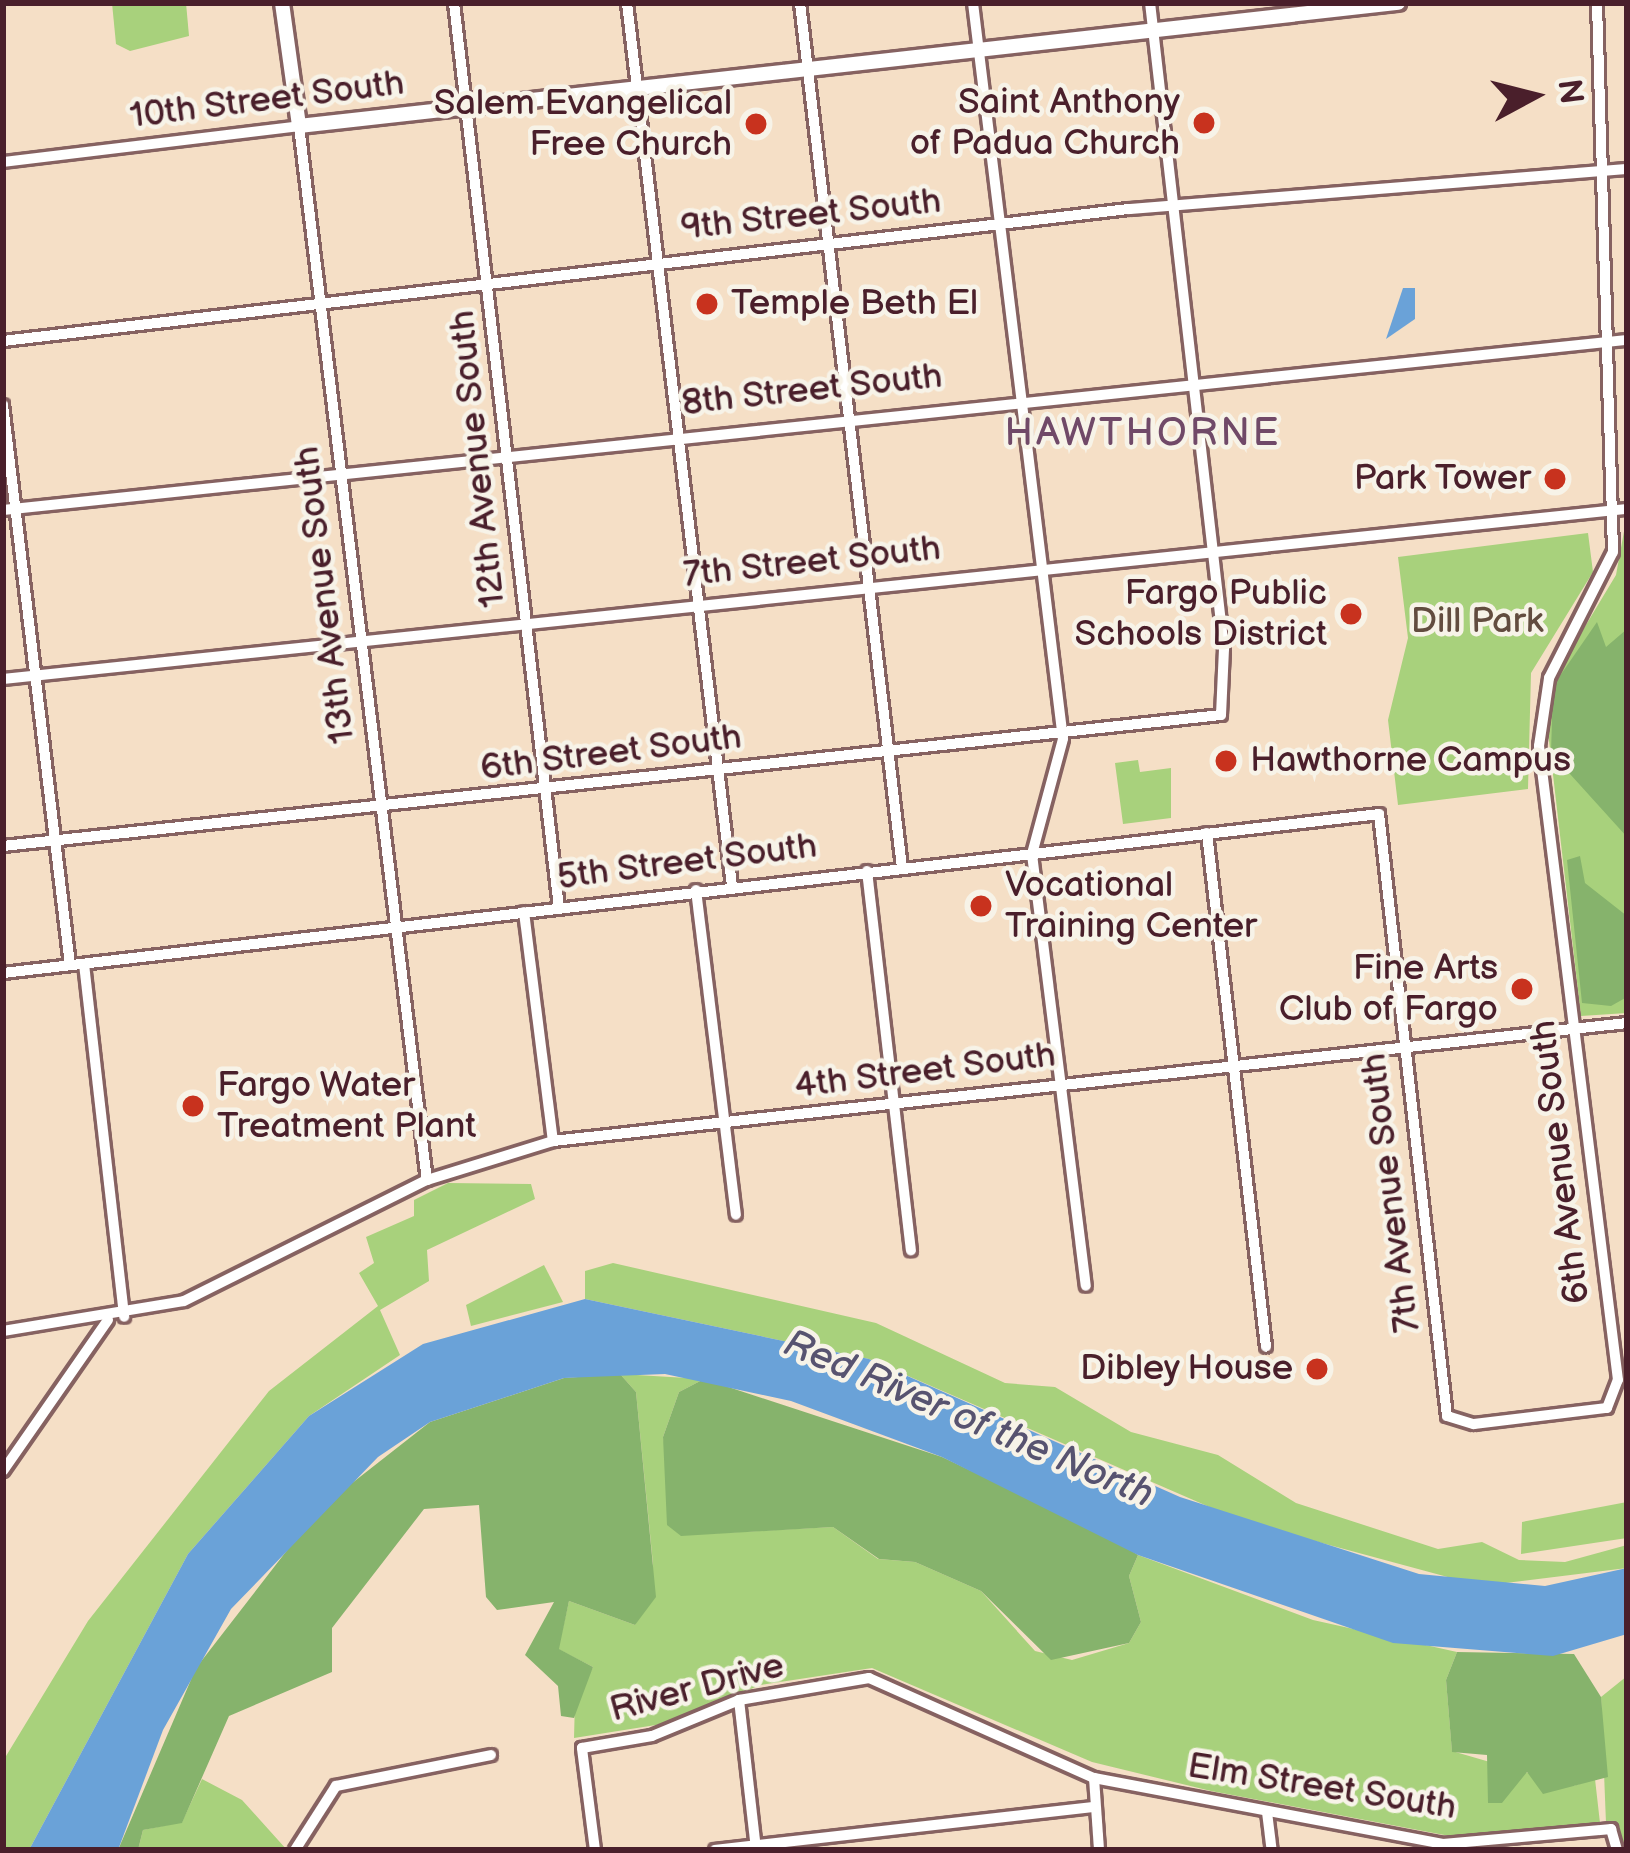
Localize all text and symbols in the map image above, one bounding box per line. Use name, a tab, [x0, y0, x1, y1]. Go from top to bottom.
north arrow	[1474, 36, 1594, 156]
street label: 10th Street South	[127, 62, 407, 138]
text: N	[1548, 77, 1591, 106]
place label: Saint Anthony of Padua Church	[910, 80, 1180, 165]
place label: Salem Evangelical Free Church	[434, 81, 732, 166]
marker: Saint Anthony of Padua Church	[1191, 110, 1217, 136]
marker: Salem Evangelical Free Church	[743, 111, 769, 137]
street label: 9th Street South	[678, 180, 944, 250]
place label: Temple Beth El	[731, 282, 978, 326]
marker: Temple Beth El	[694, 291, 720, 317]
street label: 12th Avenue South	[441, 308, 515, 610]
street label: 8th Street South	[679, 355, 945, 425]
district label: HAWTHORNE	[1005, 411, 1281, 457]
street label: 13th Avenue South	[285, 443, 365, 747]
place label: Park Tower	[1353, 457, 1531, 501]
marker: Park Tower	[1542, 466, 1568, 492]
street label: 7th Street South	[681, 527, 943, 597]
place label: Fargo Public Schools District	[1075, 571, 1327, 656]
park label: Dill Park	[1411, 600, 1543, 644]
marker: Fargo Public Schools District	[1338, 601, 1364, 627]
street label: 6th Street South	[477, 715, 745, 791]
place label: Hawthorne Campus	[1250, 739, 1571, 783]
marker: Hawthorne Campus	[1213, 748, 1239, 774]
street label: 5th Street South	[554, 825, 820, 899]
place label: Vocational Training Center	[1005, 863, 1257, 948]
marker: Vocational Training Center	[968, 893, 994, 919]
place label: Fine Arts Club of Fargo	[1279, 946, 1498, 1031]
marker: Fine Arts Club of Fargo	[1509, 976, 1535, 1002]
street label: 6th Avenue South	[1522, 1017, 1600, 1307]
street label: 4th Street South	[791, 1033, 1059, 1109]
street label: 7th Avenue South	[1352, 1051, 1430, 1335]
place label: Fargo Water Treatment Plant	[217, 1063, 476, 1148]
marker: Fargo Water Treatment Plant	[180, 1093, 206, 1119]
water label: Red River of the North	[776, 1321, 1160, 1519]
place label: Dibley House	[1078, 1347, 1293, 1391]
marker: Dibley House	[1304, 1356, 1330, 1382]
street label: River Drive	[605, 1644, 789, 1732]
street label: Elm Street South	[1184, 1744, 1460, 1830]

